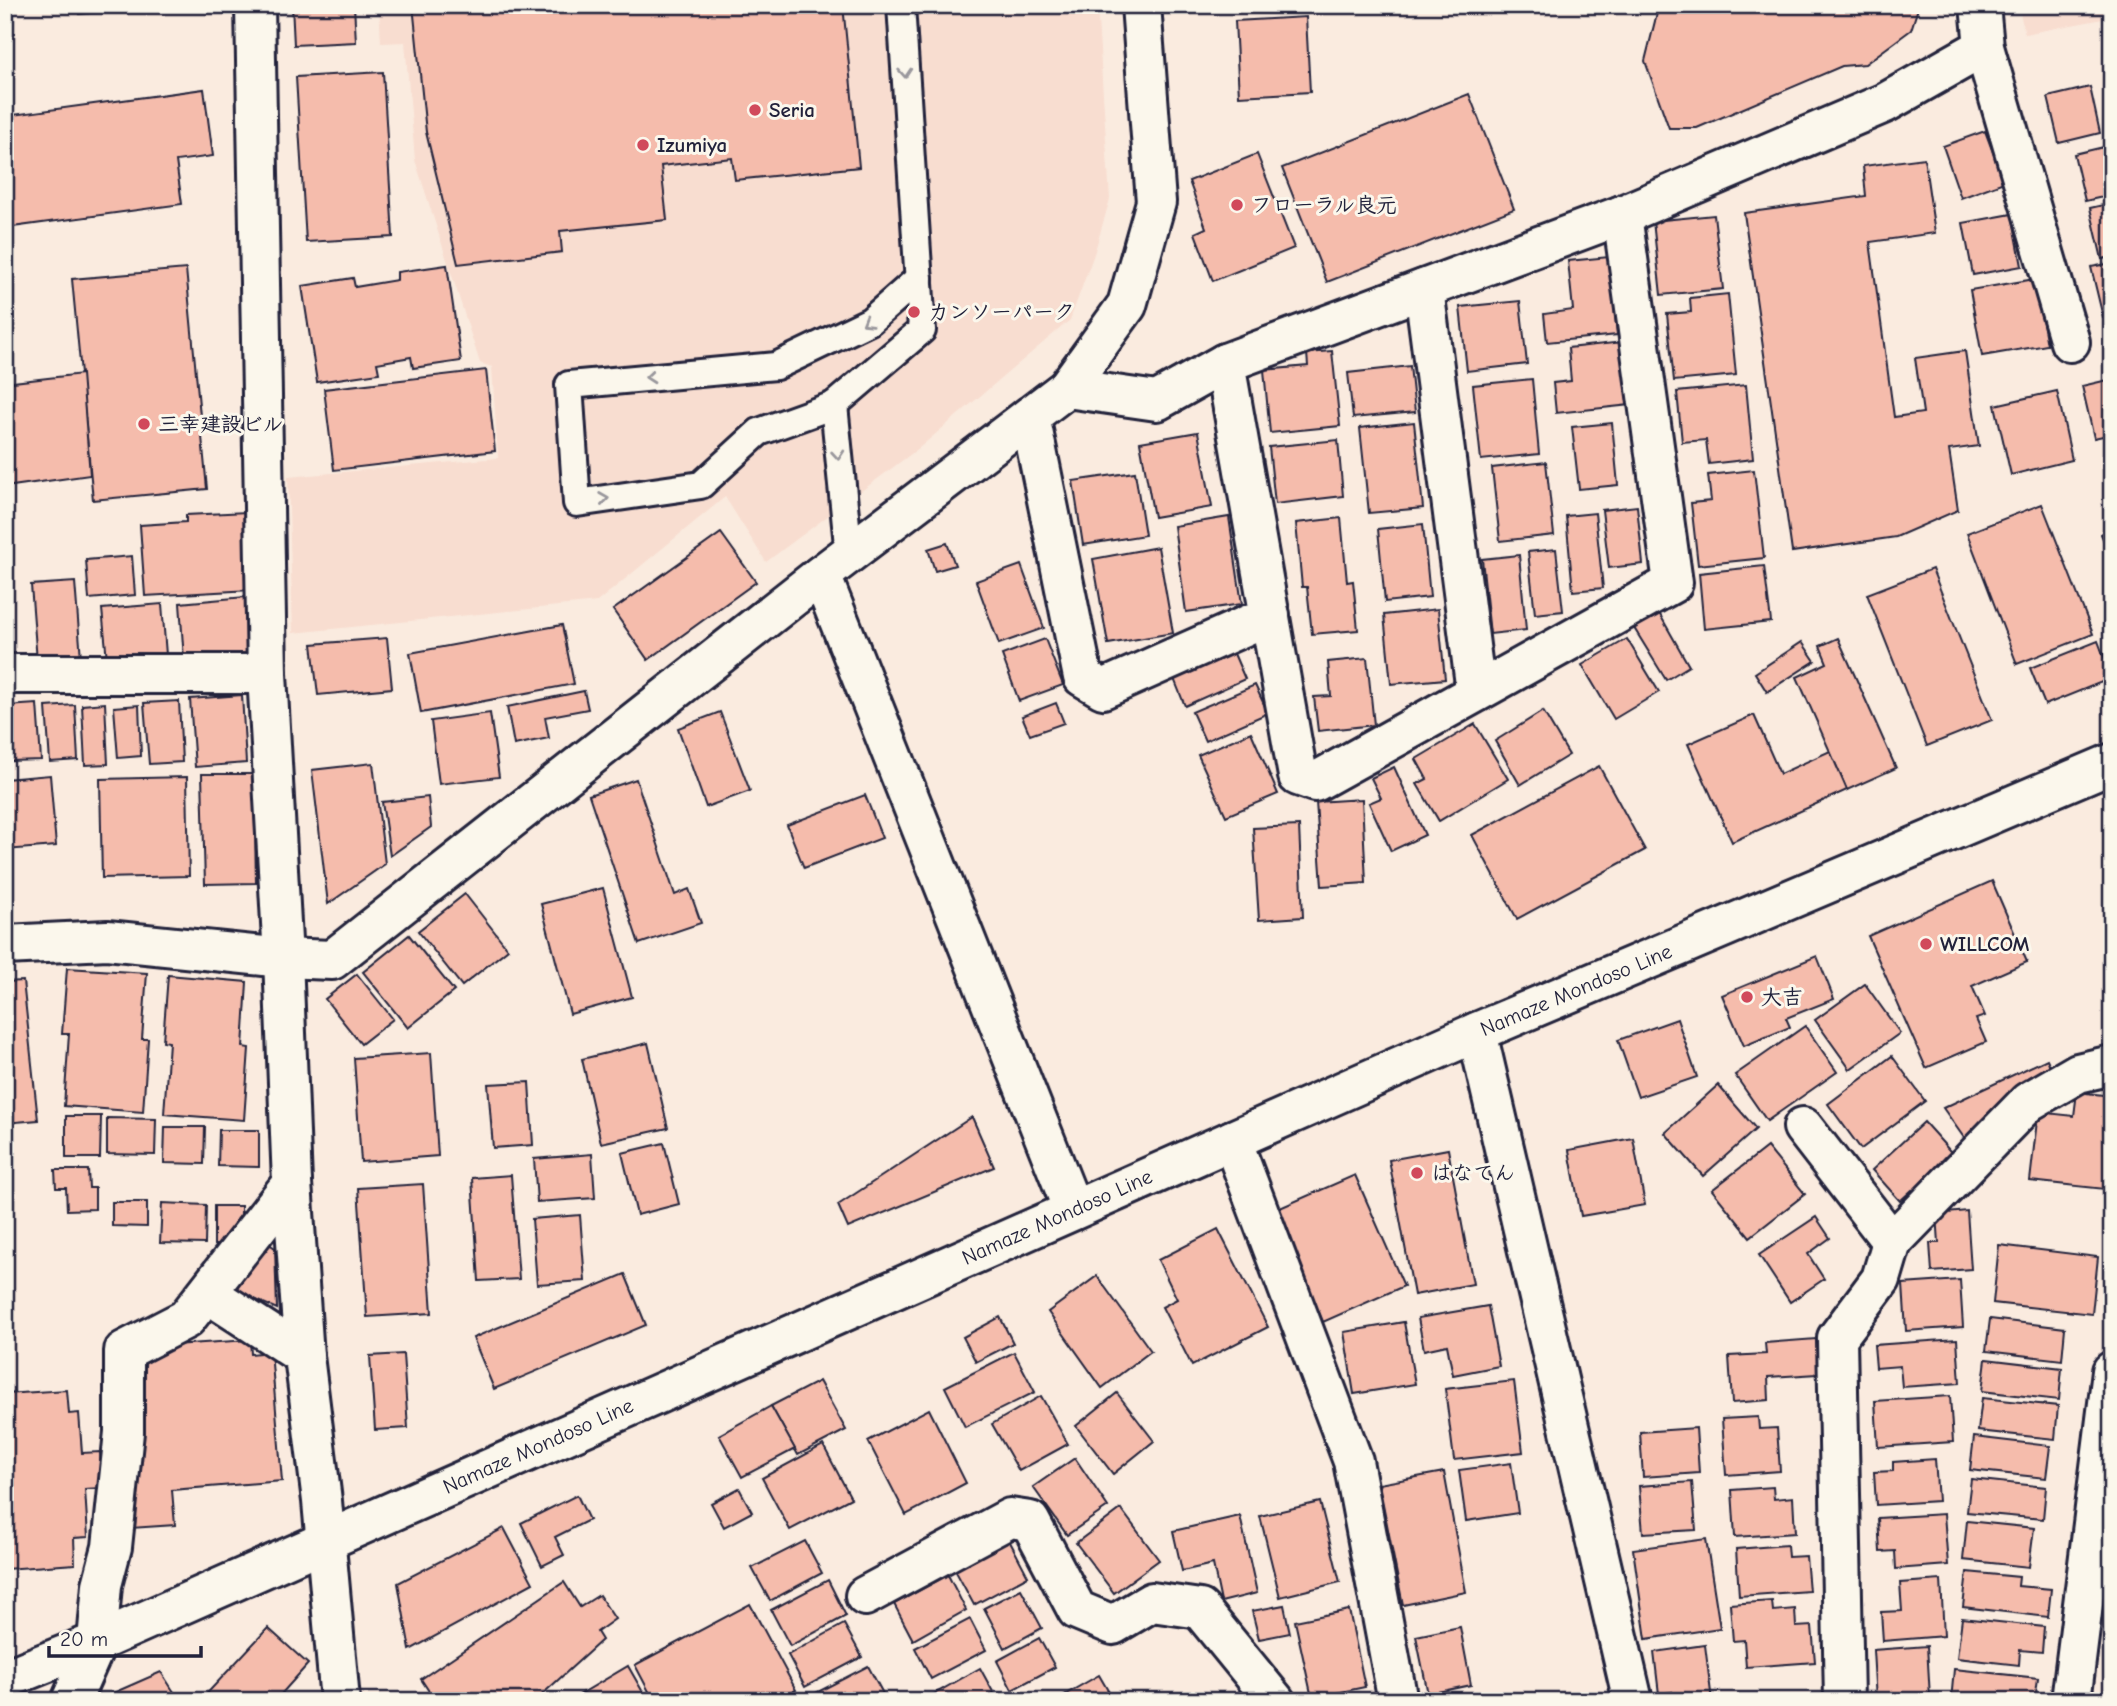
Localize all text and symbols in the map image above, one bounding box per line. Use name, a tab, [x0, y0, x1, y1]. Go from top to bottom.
one-way arrow	[897, 68, 912, 79]
place label: Seria	[769, 98, 815, 122]
marker: Seria	[747, 102, 763, 118]
place label: Izumiya	[657, 133, 727, 157]
marker: Izumiya	[635, 137, 651, 153]
place label: フローラル良元	[1251, 193, 1397, 217]
marker: フローラル良元	[1229, 197, 1245, 213]
place label: カンソーパーク	[928, 300, 1075, 324]
marker: カンソーパーク	[906, 304, 922, 320]
one-way arrow	[861, 313, 874, 326]
one-way arrow	[644, 370, 656, 385]
place label: 三幸建設ビル	[158, 412, 284, 436]
marker: 三幸建設ビル	[136, 416, 152, 432]
one-way arrow	[830, 450, 845, 461]
one-way arrow	[598, 492, 610, 507]
place label: WILLCOM	[1940, 932, 2030, 956]
marker: WILLCOM	[1918, 936, 1934, 952]
street label: Namaze Mondoso Line	[1477, 939, 1675, 1041]
place label: 大吉	[1761, 985, 1803, 1009]
marker: 大吉	[1739, 989, 1755, 1005]
place label: はなてん	[1431, 1161, 1515, 1185]
street label: Namaze Mondoso Line	[958, 1164, 1156, 1270]
marker: はなてん	[1409, 1165, 1425, 1181]
street label: Namaze Mondoso Line	[439, 1393, 637, 1499]
scale bar	[49, 1615, 201, 1659]
text: 20 m	[60, 1627, 108, 1651]

